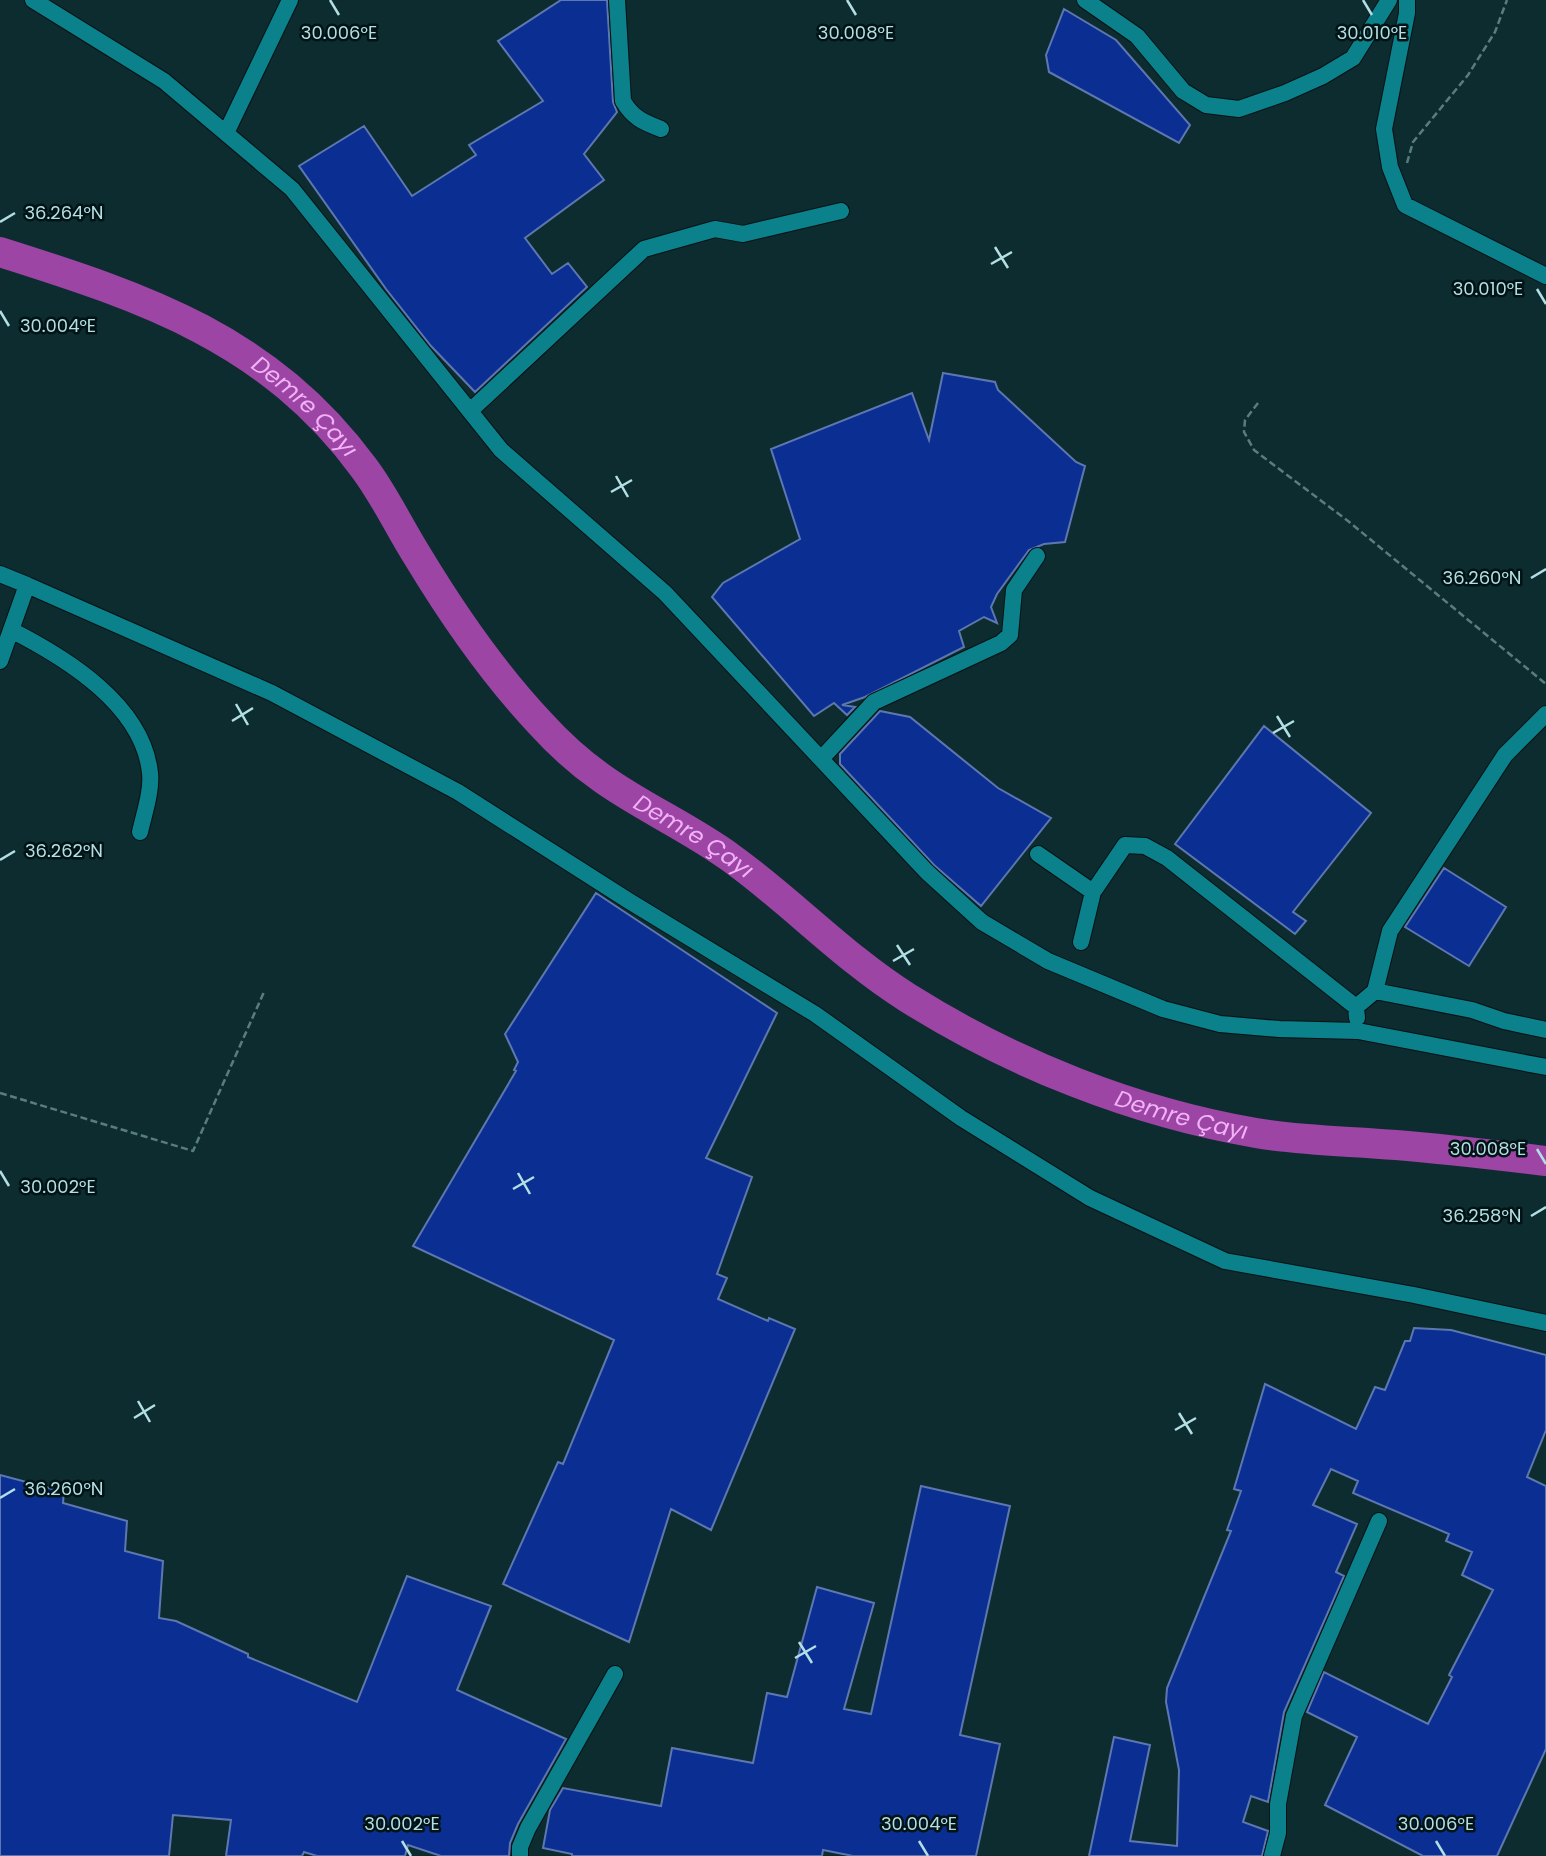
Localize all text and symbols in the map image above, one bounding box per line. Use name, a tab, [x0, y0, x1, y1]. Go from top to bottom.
text: 30.006°E	[301, 20, 377, 45]
text: 30.008°E	[818, 20, 894, 45]
text: 30.010°E	[1337, 20, 1407, 45]
text: 36.264°N	[25, 200, 103, 225]
text: 30.010°E	[1453, 276, 1523, 301]
text: 30.004°E	[20, 313, 96, 338]
water label: Demre Çayı	[245, 348, 366, 464]
text: 36.260°N	[1443, 565, 1521, 590]
water label: Demre Çayı	[628, 787, 761, 886]
text: 36.262°N	[25, 838, 103, 863]
water label: Demre Çayı	[1111, 1082, 1250, 1147]
text: 30.008°E	[1450, 1136, 1526, 1161]
text: 30.002°E	[20, 1174, 96, 1199]
text: 36.258°N	[1443, 1203, 1521, 1228]
text: 36.260°N	[25, 1476, 103, 1501]
text: 30.002°E	[364, 1811, 440, 1836]
text: 30.004°E	[881, 1811, 957, 1836]
text: 30.006°E	[1398, 1811, 1474, 1836]

